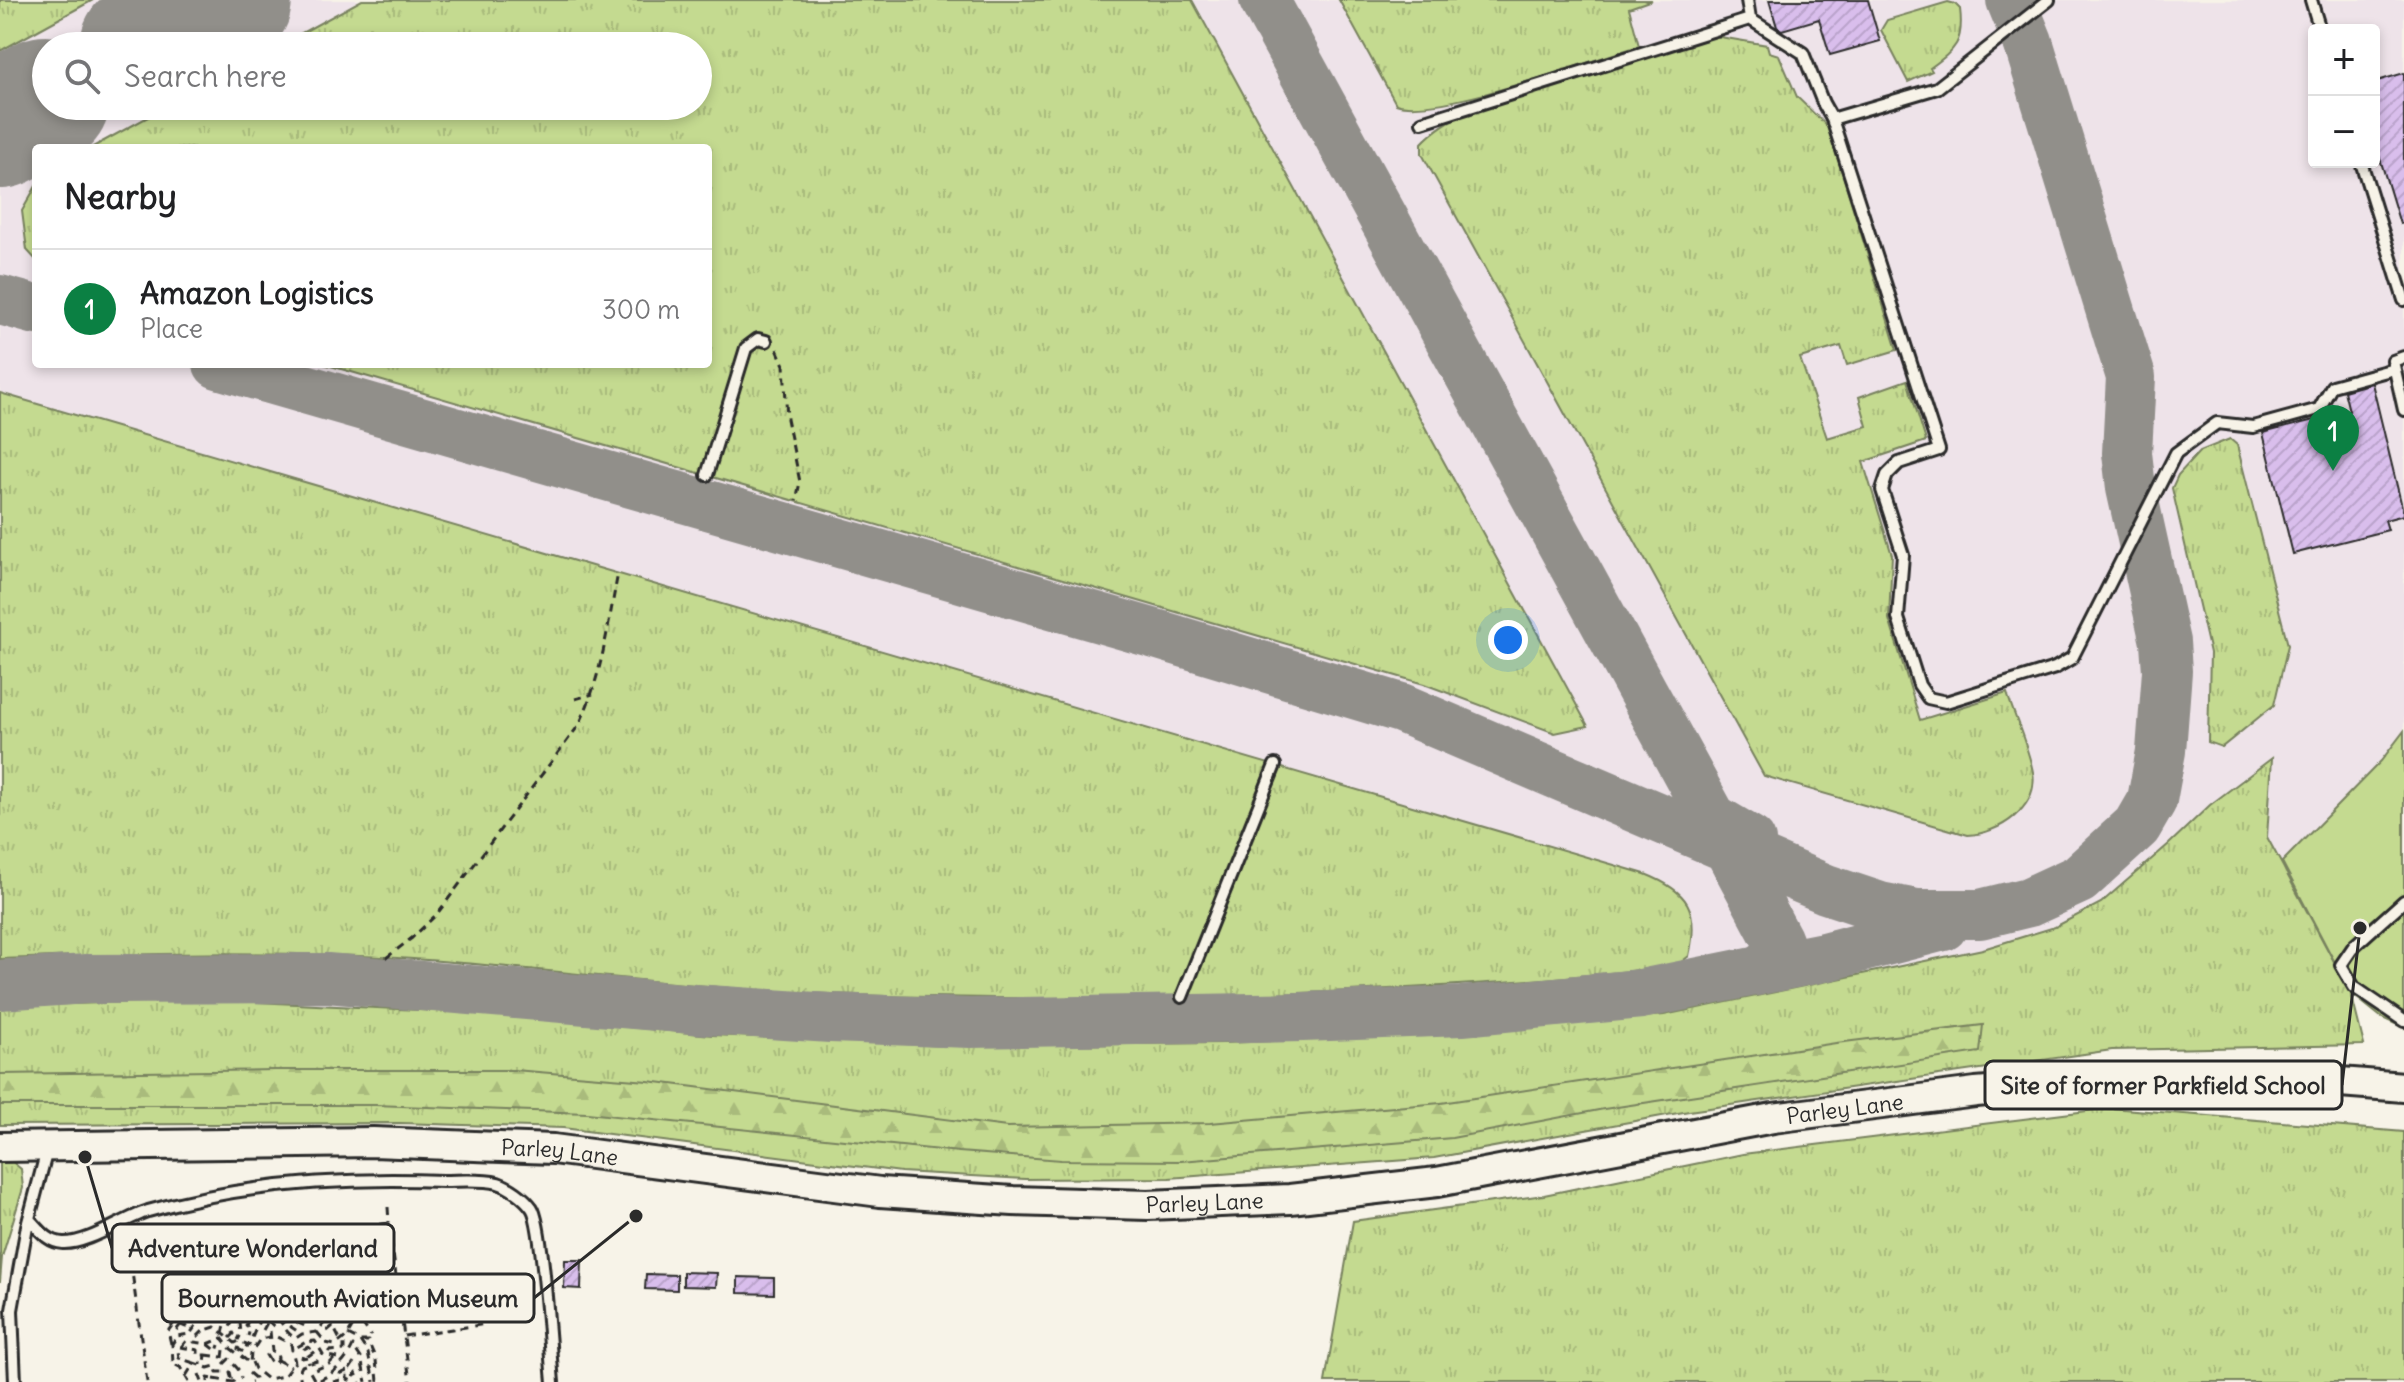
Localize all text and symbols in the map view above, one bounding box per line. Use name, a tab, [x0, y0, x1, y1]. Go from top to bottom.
map controls	[2308, 24, 2380, 168]
button: +	[2308, 24, 2380, 96]
search box	[32, 32, 712, 120]
icon: search	[60, 54, 104, 98]
text: Search here	[124, 57, 287, 95]
button: −	[2308, 96, 2380, 168]
text: Nearby	[64, 175, 177, 218]
text: Amazon Logistics	[140, 274, 374, 312]
text: 1	[85, 293, 95, 326]
text: 300 m	[602, 293, 680, 326]
text: Place	[140, 312, 203, 345]
pin: 1	[2307, 405, 2359, 471]
your location	[1488, 620, 1528, 660]
callout: Site of former Parkfield School	[1985, 1061, 2342, 1109]
text: Site of former Parkfield School	[2000, 1070, 2326, 1100]
street label: Parley Lane	[1785, 1087, 1905, 1130]
street label: Parley Lane	[500, 1133, 620, 1171]
street label: Parley Lane	[1145, 1186, 1264, 1219]
callout: Adventure Wonderland	[112, 1224, 394, 1272]
text: Adventure Wonderland	[128, 1233, 378, 1263]
callout: Bournemouth Aviation Museum	[162, 1274, 534, 1322]
text: Bournemouth Aviation Museum	[178, 1283, 518, 1313]

